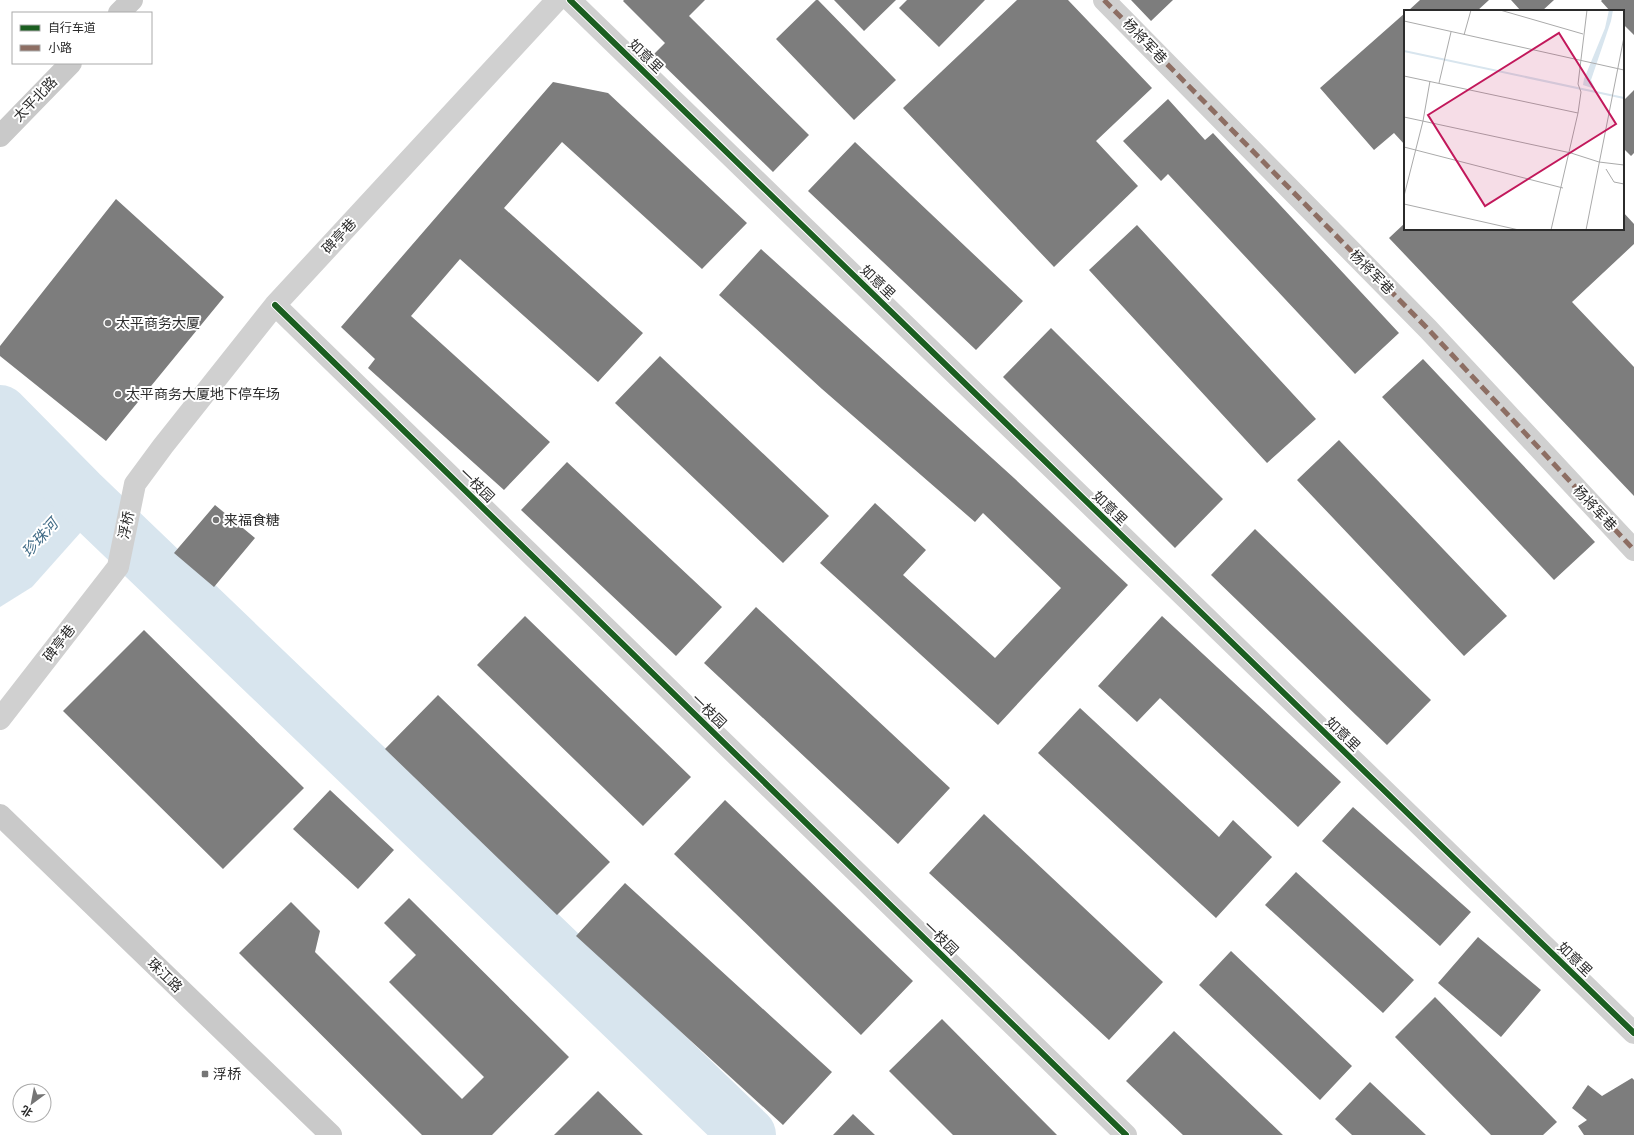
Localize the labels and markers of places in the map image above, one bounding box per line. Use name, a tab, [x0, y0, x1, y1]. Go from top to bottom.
place label: 太平商务大厦	[116, 313, 200, 332]
marker: 太平商务大厦	[103, 318, 113, 328]
place label: 太平商务大厦地下停车场	[126, 384, 280, 403]
marker: 太平商务大厦地下停车场	[113, 389, 123, 399]
place label: 来福食糖	[224, 510, 280, 529]
marker: 来福食糖	[211, 515, 221, 525]
place label: 浮桥	[213, 1064, 241, 1083]
marker: 浮桥	[200, 1069, 210, 1079]

